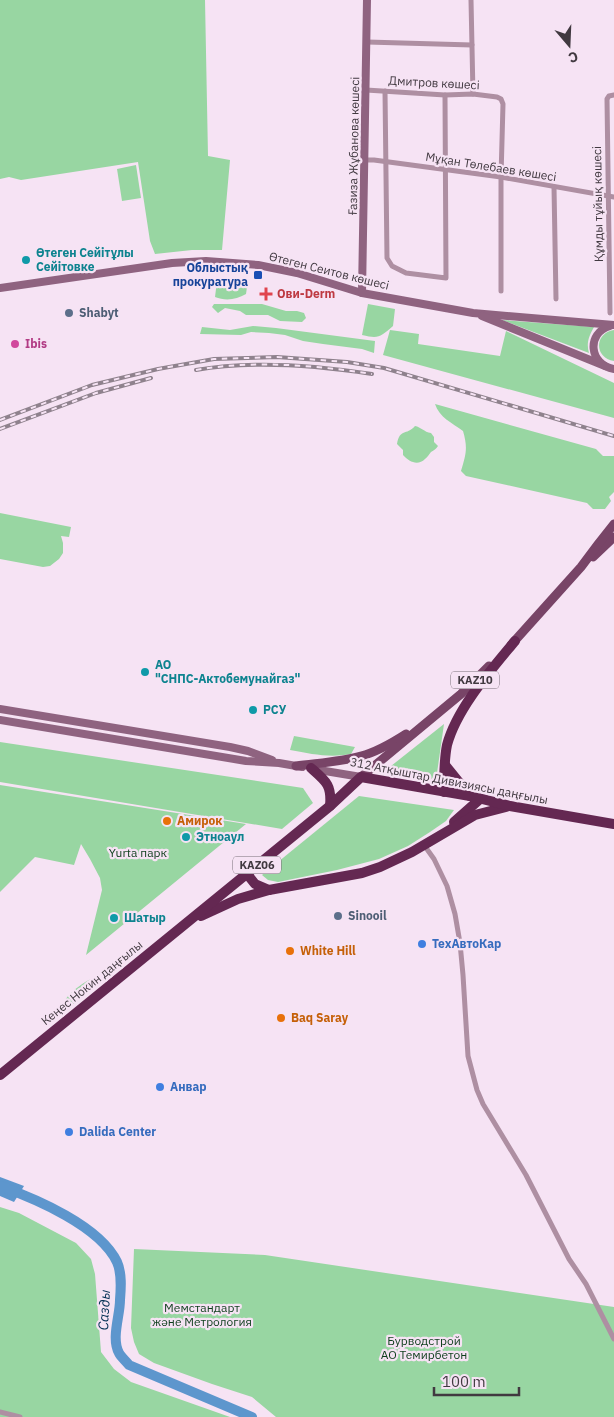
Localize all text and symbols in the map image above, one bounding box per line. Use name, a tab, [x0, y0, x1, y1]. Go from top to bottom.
north arrow	[544, 20, 594, 70]
text: С	[566, 47, 580, 67]
street label: Дмитров көшесі	[388, 73, 480, 92]
street label: Ғазиза Жұбанова көшесі	[345, 77, 362, 215]
street label: Құмды тұйық көшесі	[589, 146, 606, 262]
street label: Мұқан Төлебаев көшесі	[425, 149, 558, 184]
place label: Өтеген Сейітұлы Сейітовке	[36, 245, 134, 274]
street label: Өтеген Сеитов көшесі	[268, 248, 391, 293]
marker: Өтеген Сейітұлы Сейітовке	[20, 254, 32, 266]
place label: Облыстық прокуратура	[173, 260, 249, 289]
marker: Облыстық прокуратура	[252, 269, 264, 281]
place label: Ови-Derm	[277, 286, 335, 301]
marker: Ови-Derm	[259, 287, 273, 301]
place label: Shabyt	[79, 305, 119, 320]
marker: Shabyt	[63, 307, 75, 319]
place label: Ibis	[25, 336, 47, 351]
marker: Ibis	[9, 338, 21, 350]
place label: АО "СНПС-Актобемунайгаз"	[155, 657, 301, 686]
marker: АО "СНПС-Актобемунайгаз"	[139, 666, 151, 678]
road number: KAZ10	[451, 672, 499, 688]
place label: РСУ	[263, 702, 287, 717]
marker: РСУ	[247, 704, 259, 716]
street label: 312 Атқыштар Дивизиясы даңғылы	[349, 754, 549, 807]
place label: Амирок	[177, 813, 222, 828]
marker: Амирок	[161, 815, 173, 827]
place label: Этноаул	[196, 829, 244, 844]
marker: Этноаул	[180, 831, 192, 843]
park label: Yurta парк	[109, 845, 168, 860]
road number: KАZ06	[233, 856, 281, 874]
place label: Sinooil	[348, 908, 387, 923]
place label: Шатыр	[124, 910, 166, 925]
marker: Sinooil	[332, 910, 344, 922]
marker: Шатыр	[108, 912, 120, 924]
place label: ТехАвтоКар	[432, 936, 501, 951]
street label: Кеңес Нокин даңғылы	[38, 937, 146, 1028]
marker: ТехАвтоКар	[416, 938, 428, 950]
place label: White Hill	[300, 943, 356, 958]
marker: White Hill	[284, 945, 296, 957]
place label: Baq Saray	[291, 1010, 349, 1025]
marker: Baq Saray	[275, 1012, 287, 1024]
place label: Анвар	[170, 1079, 207, 1094]
marker: Анвар	[154, 1081, 166, 1093]
place label: Dalida Center	[79, 1124, 156, 1139]
marker: Dalida Center	[63, 1126, 75, 1138]
water label: Сазды	[94, 1289, 114, 1331]
park label: Мемстандарт және Метрология	[152, 1300, 252, 1329]
park label: Бурводстрой АО Темирбетон	[381, 1333, 467, 1362]
scale bar	[434, 1364, 519, 1396]
text: 100 m	[442, 1372, 486, 1391]

